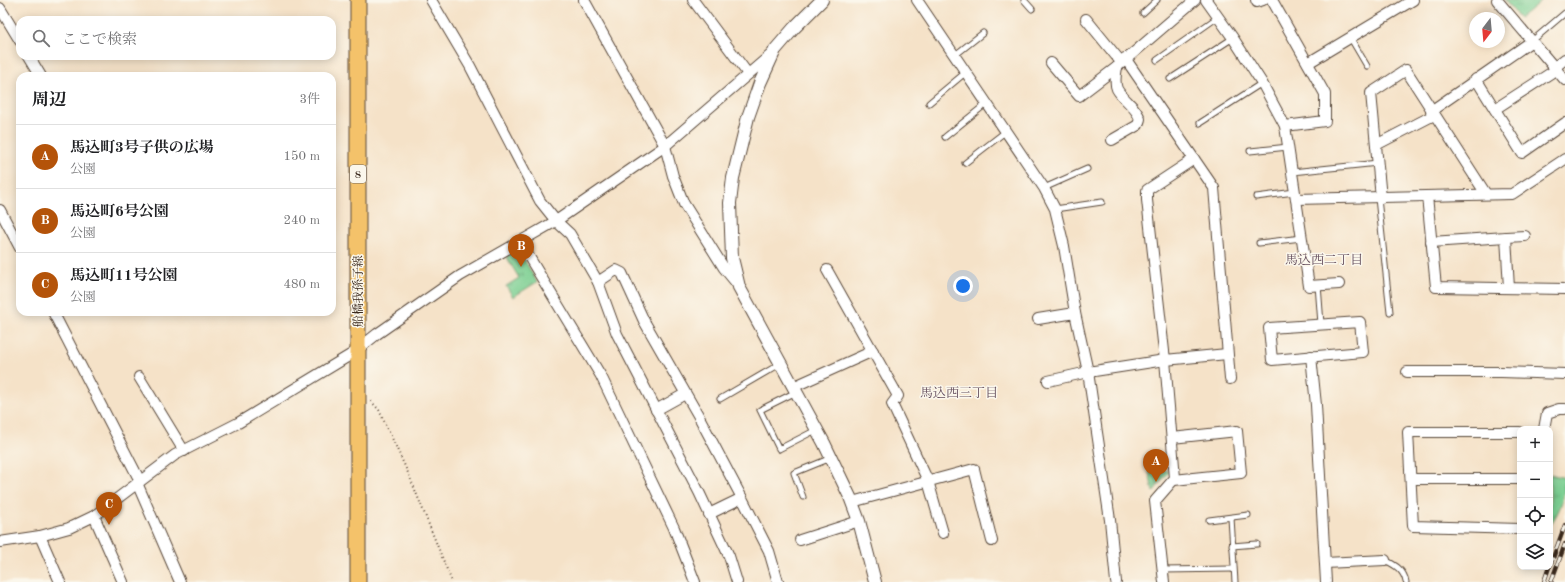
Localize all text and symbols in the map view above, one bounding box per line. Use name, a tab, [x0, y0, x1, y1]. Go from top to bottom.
north arrow	[1469, 12, 1505, 48]
search box	[16, 16, 336, 60]
icon: search	[30, 27, 52, 49]
text: ここで検索	[62, 33, 137, 48]
text: 周辺	[32, 92, 66, 109]
text: 3件	[299, 93, 320, 106]
text: 馬込町3号子供の広場	[70, 141, 214, 156]
text: A	[40, 150, 50, 163]
text: 150 m	[283, 150, 320, 163]
text: 公園	[70, 163, 96, 176]
road number: 8	[350, 165, 366, 183]
text: 馬込町6号公園	[70, 205, 169, 220]
text: B	[40, 214, 50, 227]
text: 240 m	[283, 214, 320, 227]
text: 公園	[70, 227, 96, 240]
pin: B	[508, 234, 534, 267]
district label: 馬込西二丁目	[1285, 253, 1363, 267]
street label: 船橋我孫子線	[351, 255, 365, 327]
text: 馬込町11号公園	[70, 269, 177, 284]
your location	[953, 276, 973, 296]
text: C	[41, 278, 49, 291]
text: 480 m	[283, 278, 320, 291]
text: 公園	[70, 291, 96, 304]
district label: 馬込西三丁目	[920, 386, 998, 400]
map controls	[1517, 426, 1553, 570]
button: +	[1517, 426, 1553, 462]
pin: A	[1143, 449, 1169, 482]
button: −	[1517, 462, 1553, 498]
pin: C	[96, 492, 122, 525]
button: locate	[1517, 498, 1553, 534]
button: layers	[1517, 534, 1553, 570]

